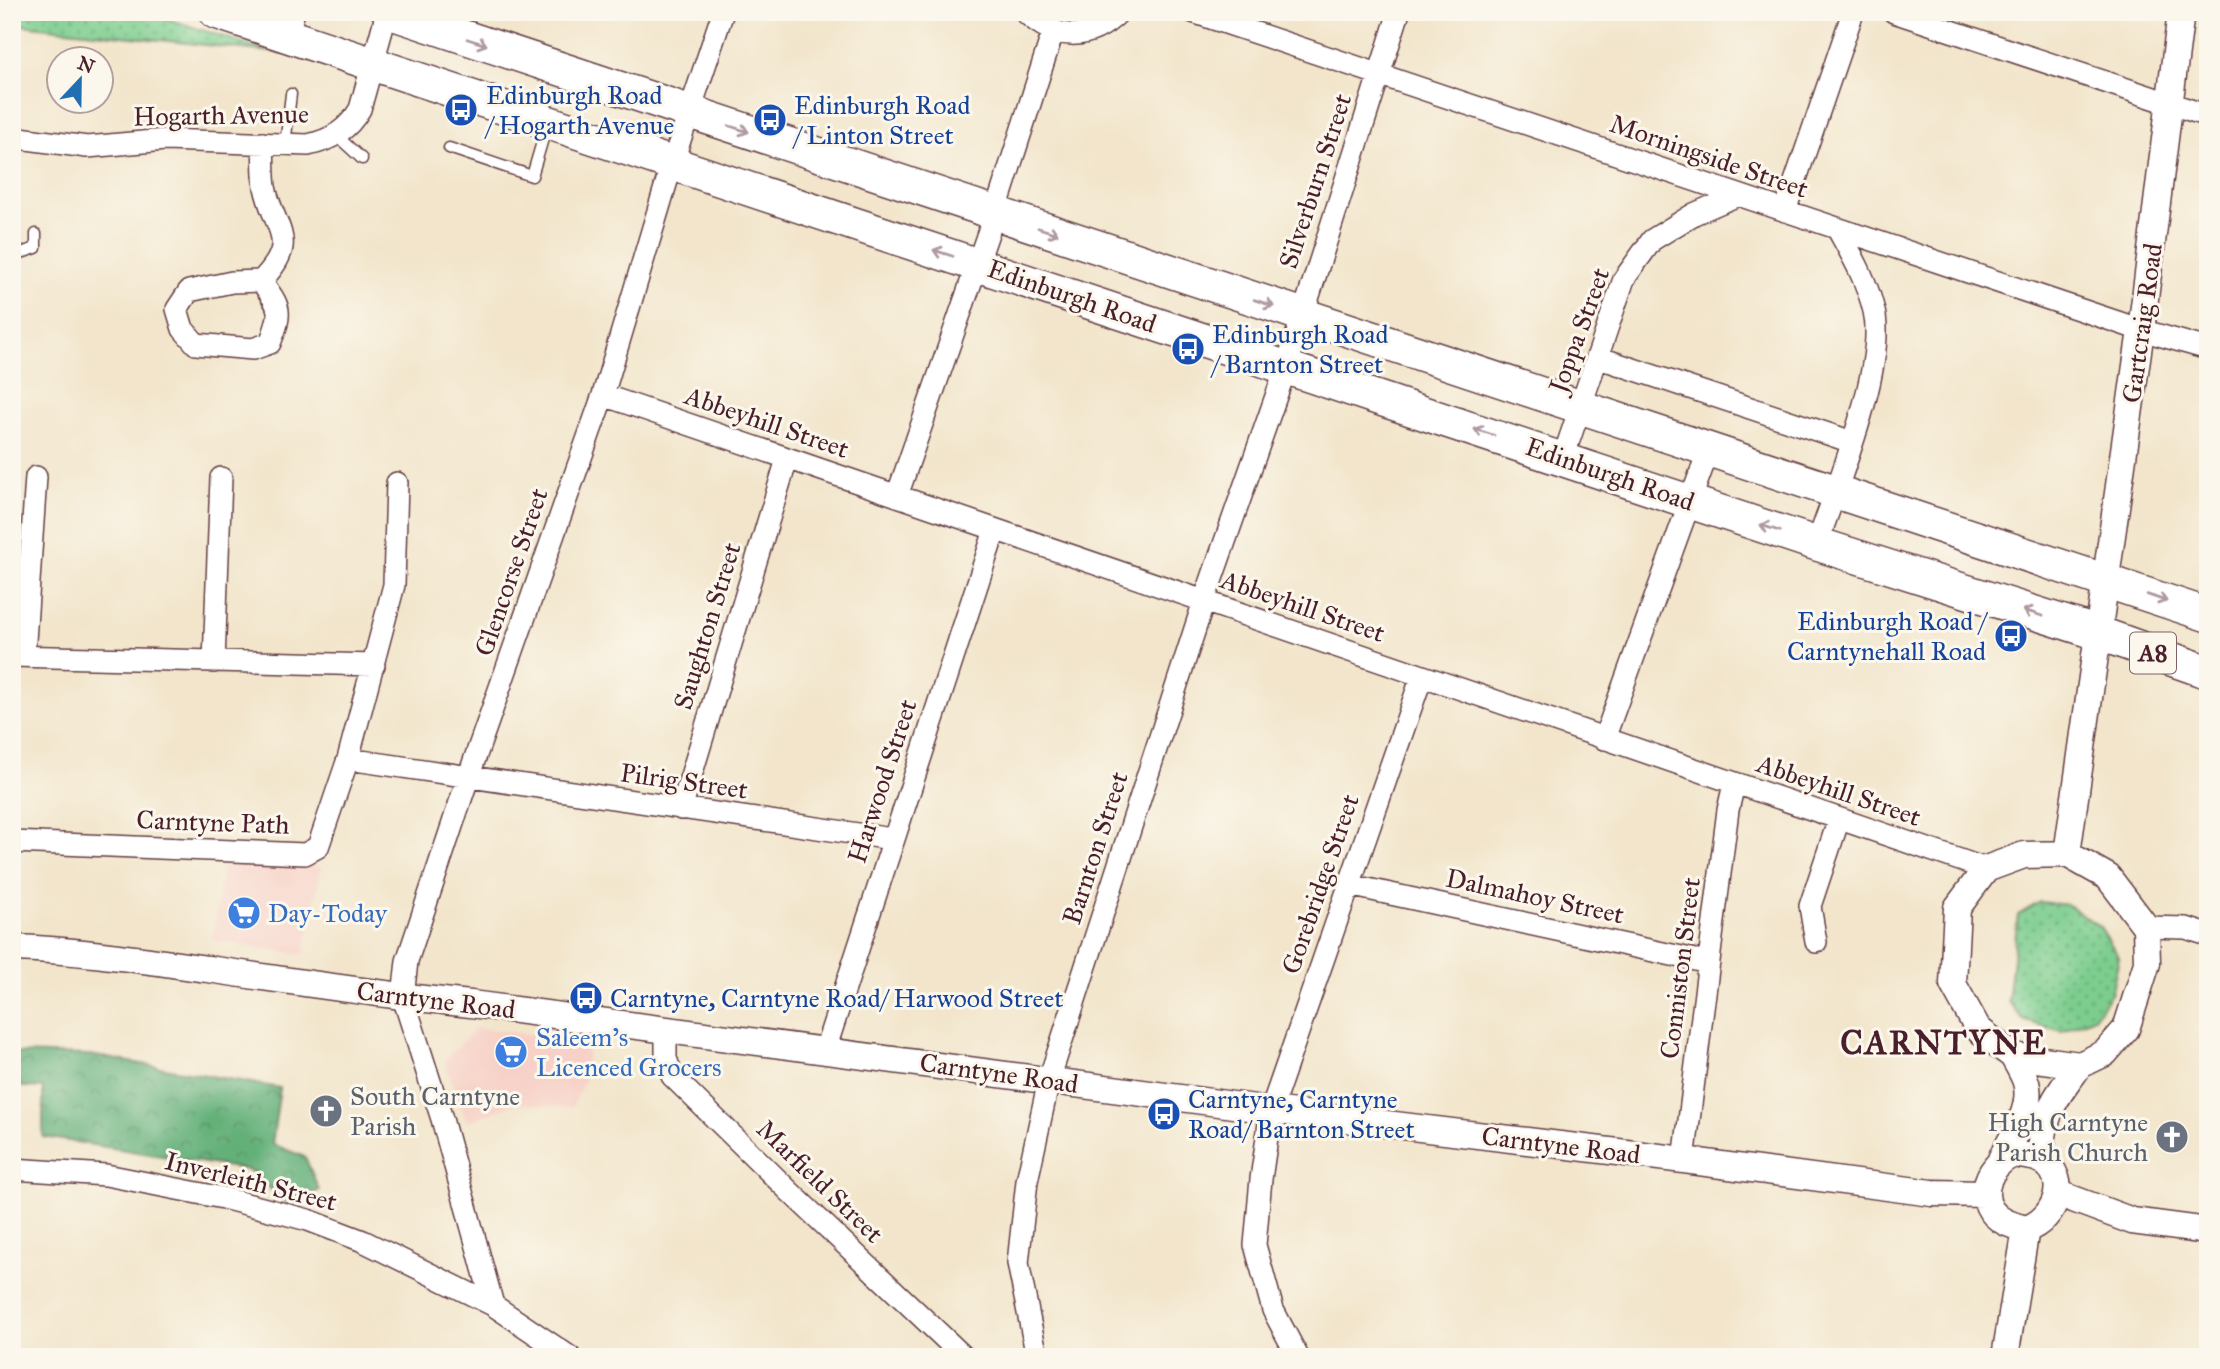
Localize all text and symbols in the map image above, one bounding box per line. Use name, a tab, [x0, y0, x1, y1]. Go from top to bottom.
one-way arrow	[466, 36, 488, 49]
north arrow	[46, 46, 116, 116]
text: N	[74, 51, 98, 78]
place label: Edinburgh Road / Hogarth Avenue	[484, 79, 674, 141]
place label: Edinburgh Road / Linton Street	[792, 89, 971, 151]
street label: Silverburn Street	[1272, 90, 1358, 272]
bus stop icon: Edinburgh Road / Hogarth Avenue	[442, 91, 480, 129]
street label: Hogarth Avenue	[133, 97, 309, 133]
bus stop icon: Edinburgh Road / Linton Street	[751, 101, 789, 139]
street label: Morningside Street	[1606, 107, 1812, 205]
one-way arrow	[728, 124, 750, 136]
one-way arrow	[1037, 226, 1059, 238]
street label: Gartcraig Road	[2115, 241, 2169, 405]
one-way arrow	[932, 245, 954, 258]
street label: Edinburgh Road	[983, 252, 1161, 340]
street label: Joppa Street	[1541, 263, 1616, 400]
one-way arrow	[1253, 298, 1275, 310]
place label: Edinburgh Road / Barnton Street	[1210, 318, 1389, 380]
bus stop icon: Edinburgh Road / Barnton Street	[1169, 330, 1207, 368]
street label: Abbeyhill Street	[680, 379, 853, 465]
one-way arrow	[1474, 425, 1496, 437]
street label: Edinburgh Road	[1521, 430, 1699, 518]
street label: Glencorse Street	[467, 484, 555, 660]
one-way arrow	[1759, 521, 1781, 533]
street label: Saughton Street	[666, 539, 748, 713]
street label: Abbeyhill Street	[1216, 563, 1389, 649]
one-way arrow	[2146, 593, 2168, 605]
place label: Edinburgh Road / Carntynehall Road	[1787, 605, 1988, 667]
one-way arrow	[2022, 605, 2044, 618]
bus stop icon: Edinburgh Road / Carntynehall Road	[1992, 617, 2030, 655]
road number: A8	[2130, 632, 2176, 674]
street label: Harwood Street	[840, 695, 924, 867]
street label: Abbeyhill Street	[1752, 747, 1925, 833]
street label: Pilrig Street	[618, 756, 750, 806]
street label: Barnton Street	[1055, 768, 1135, 928]
street label: Gorebridge Street	[1274, 790, 1366, 978]
street label: Carntyne Path	[136, 803, 291, 841]
street label: Dalmahoy Street	[1443, 862, 1627, 930]
street label: Conniston Street	[1653, 875, 1707, 1061]
supermarket icon: Day-Today	[225, 894, 263, 932]
place label: Day-Today	[268, 897, 388, 929]
street label: Carntyne Road	[355, 974, 517, 1026]
bus stop icon: Carntyne, Carntyne Road/ Harwood Street	[567, 979, 605, 1017]
place label: Carntyne, Carntyne Road/ Harwood Street	[610, 982, 1063, 1014]
place label: Saleem's Licenced Grocers	[536, 1021, 722, 1083]
district label: CARNTYNE	[1840, 1023, 2048, 1063]
supermarket icon: Saleem's Licenced Grocers	[492, 1033, 530, 1071]
street label: Carntyne Road	[918, 1046, 1080, 1100]
place label: South Carntyne Parish	[350, 1080, 520, 1142]
place label: Carntyne, Carntyne Road/ Barnton Street	[1188, 1083, 1415, 1145]
church icon: South Carntyne Parish	[307, 1092, 345, 1130]
bus stop icon: Carntyne, Carntyne Road/ Barnton Street	[1145, 1095, 1183, 1133]
place label: High Carntyne Parish Church	[1987, 1106, 2149, 1168]
street label: Marfield Street	[750, 1113, 890, 1249]
church icon: High Carntyne Parish Church	[2153, 1118, 2191, 1156]
street label: Carntyne Road	[1480, 1119, 1642, 1171]
street label: Inverleith Street	[162, 1144, 340, 1218]

